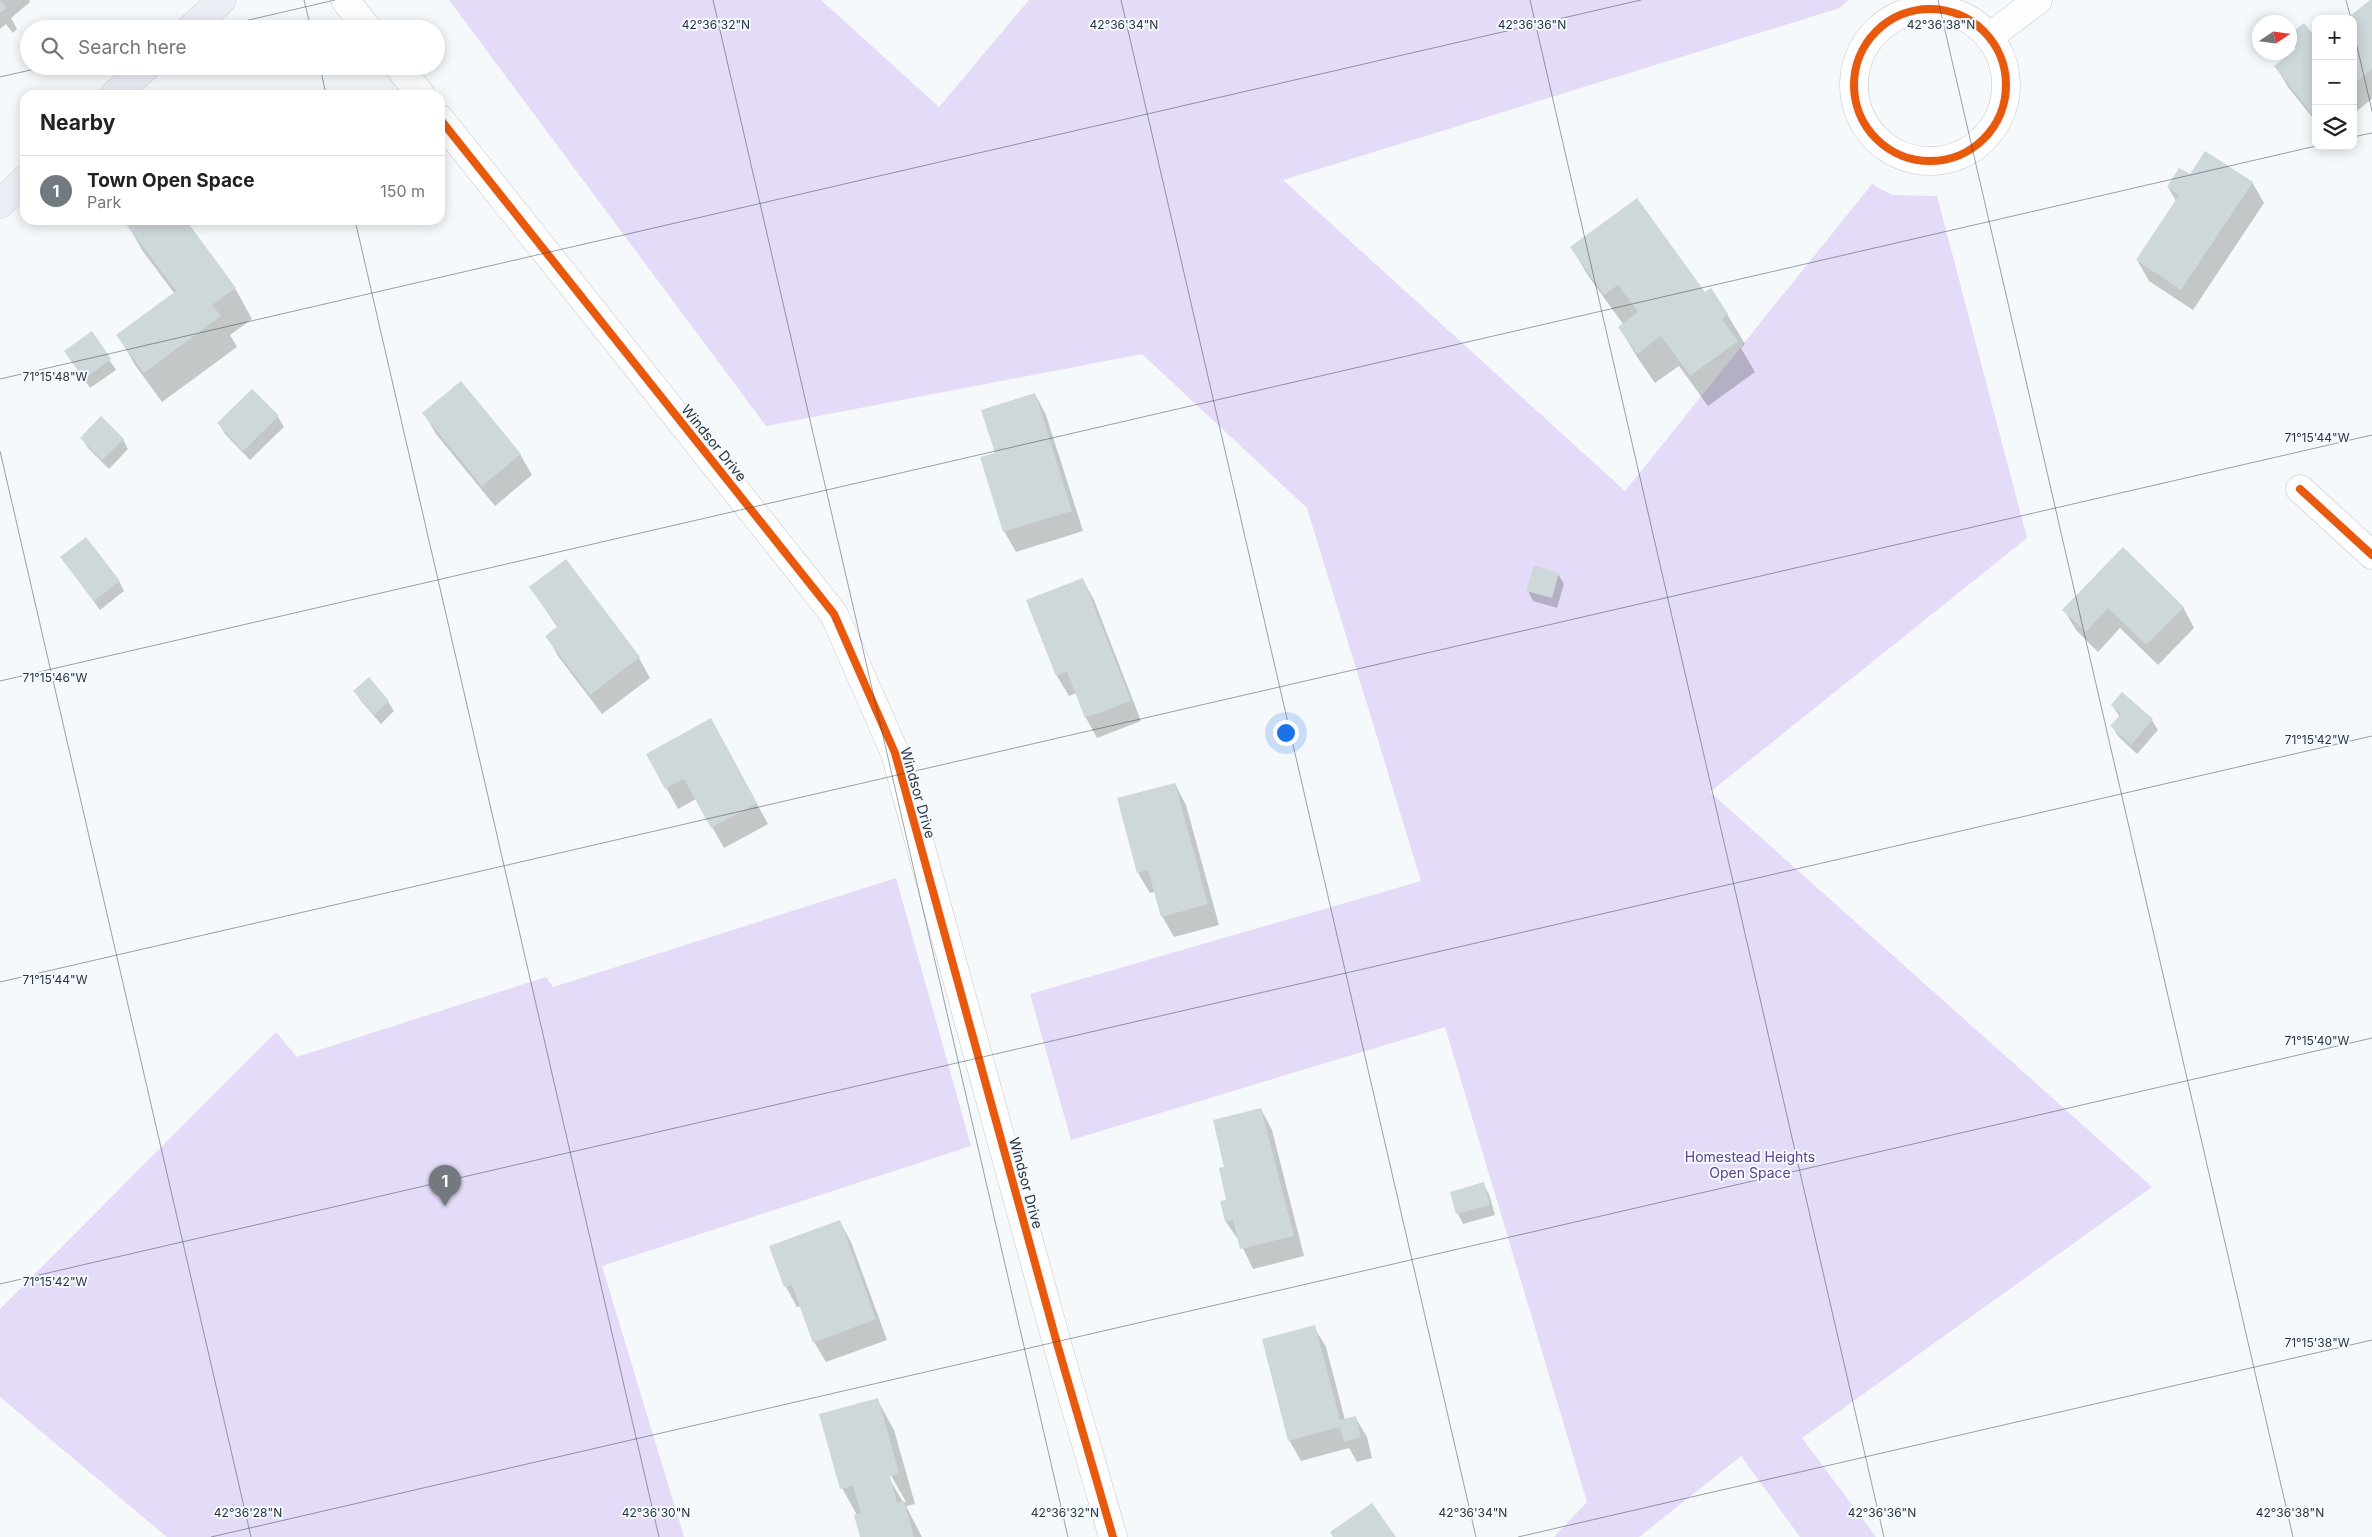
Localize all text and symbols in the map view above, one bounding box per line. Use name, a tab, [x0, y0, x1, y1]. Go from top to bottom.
north arrow	[2252, 15, 2297, 60]
map controls	[2312, 15, 2357, 150]
button: +	[2312, 15, 2357, 60]
text: 42°36'32"N	[682, 17, 750, 32]
text: 42°36'34"N	[1090, 17, 1158, 32]
text: 42°36'36"N	[1498, 17, 1566, 32]
text: 42°36'38"N	[1907, 17, 1975, 32]
search box	[20, 20, 445, 75]
icon: search	[38, 34, 66, 62]
text: Search here	[78, 36, 187, 59]
button: −	[2312, 60, 2357, 105]
button: layers	[2312, 105, 2357, 150]
text: Nearby	[40, 110, 115, 135]
text: Town Open Space	[87, 169, 254, 192]
text: 1	[53, 181, 59, 201]
text: 150 m	[380, 181, 425, 201]
text: Park	[87, 192, 121, 212]
text: 71°15'48"W	[23, 369, 88, 384]
street label: Windsor Drive	[678, 401, 750, 484]
text: 71°15'44"W	[2284, 430, 2350, 445]
text: 71°15'46"W	[23, 670, 88, 685]
your location	[1273, 720, 1299, 746]
text: 71°15'42"W	[2285, 732, 2349, 747]
street label: Windsor Drive	[897, 745, 940, 840]
text: 71°15'44"W	[22, 972, 88, 987]
text: 71°15'40"W	[2285, 1033, 2350, 1048]
street label: Windsor Drive	[1006, 1135, 1047, 1230]
park label: Homestead Heights Open Space	[1685, 1148, 1815, 1181]
pin: 1	[429, 1165, 461, 1206]
text: 71°15'42"W	[23, 1274, 87, 1289]
text: 71°15'38"W	[2284, 1335, 2350, 1350]
text: 42°36'28"N	[214, 1505, 282, 1520]
text: 42°36'30"N	[622, 1505, 690, 1520]
text: 42°36'32"N	[1031, 1505, 1099, 1520]
text: 42°36'34"N	[1439, 1505, 1507, 1520]
text: 42°36'36"N	[1848, 1505, 1916, 1520]
text: 42°36'38"N	[2256, 1505, 2324, 1520]

